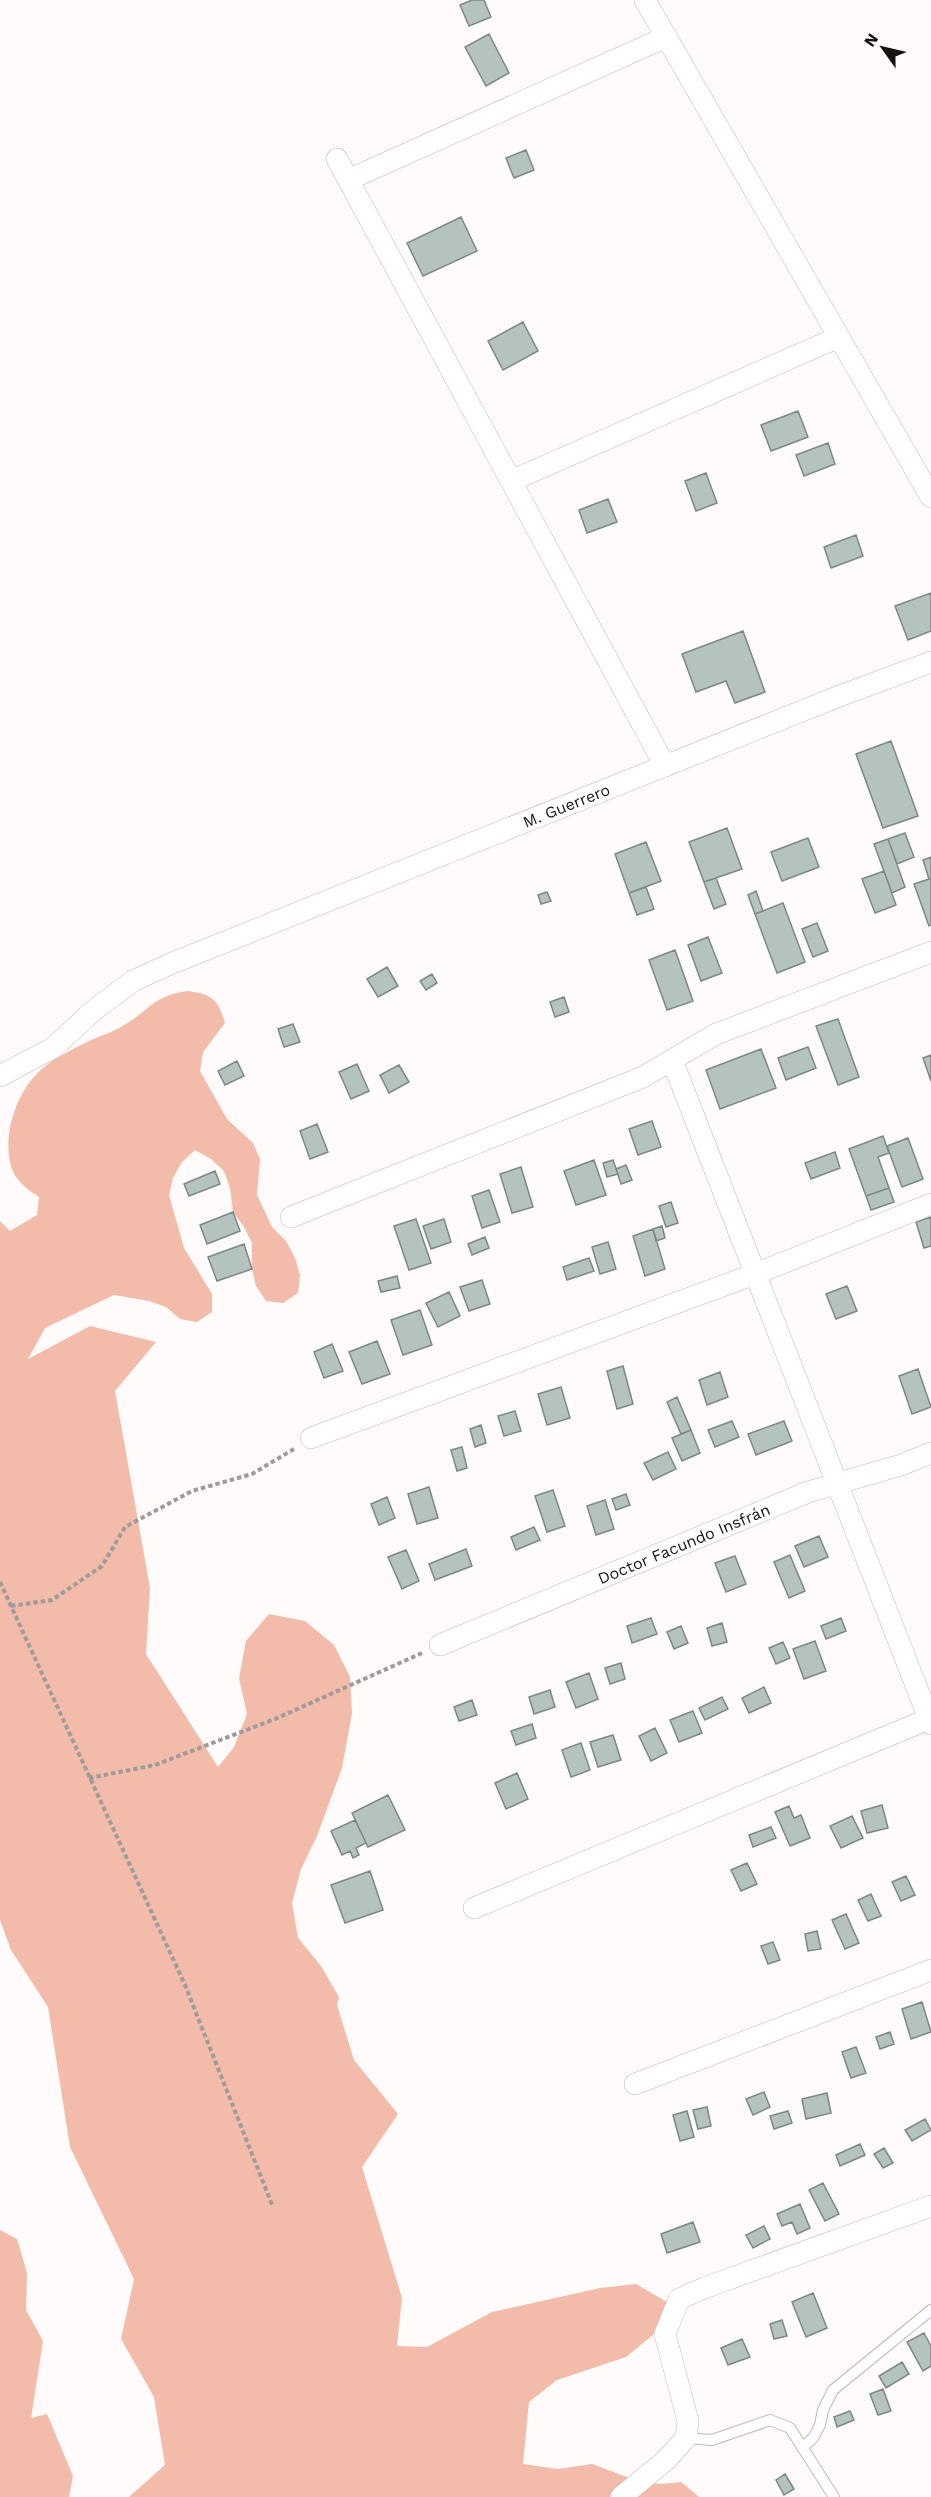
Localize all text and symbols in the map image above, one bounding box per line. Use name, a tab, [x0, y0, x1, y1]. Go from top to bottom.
north arrow	[853, 18, 913, 78]
text: N	[860, 30, 882, 50]
street label: M. Guerrero	[520, 779, 613, 831]
street label: Doctor Facundo Insfrán	[595, 1499, 773, 1588]

